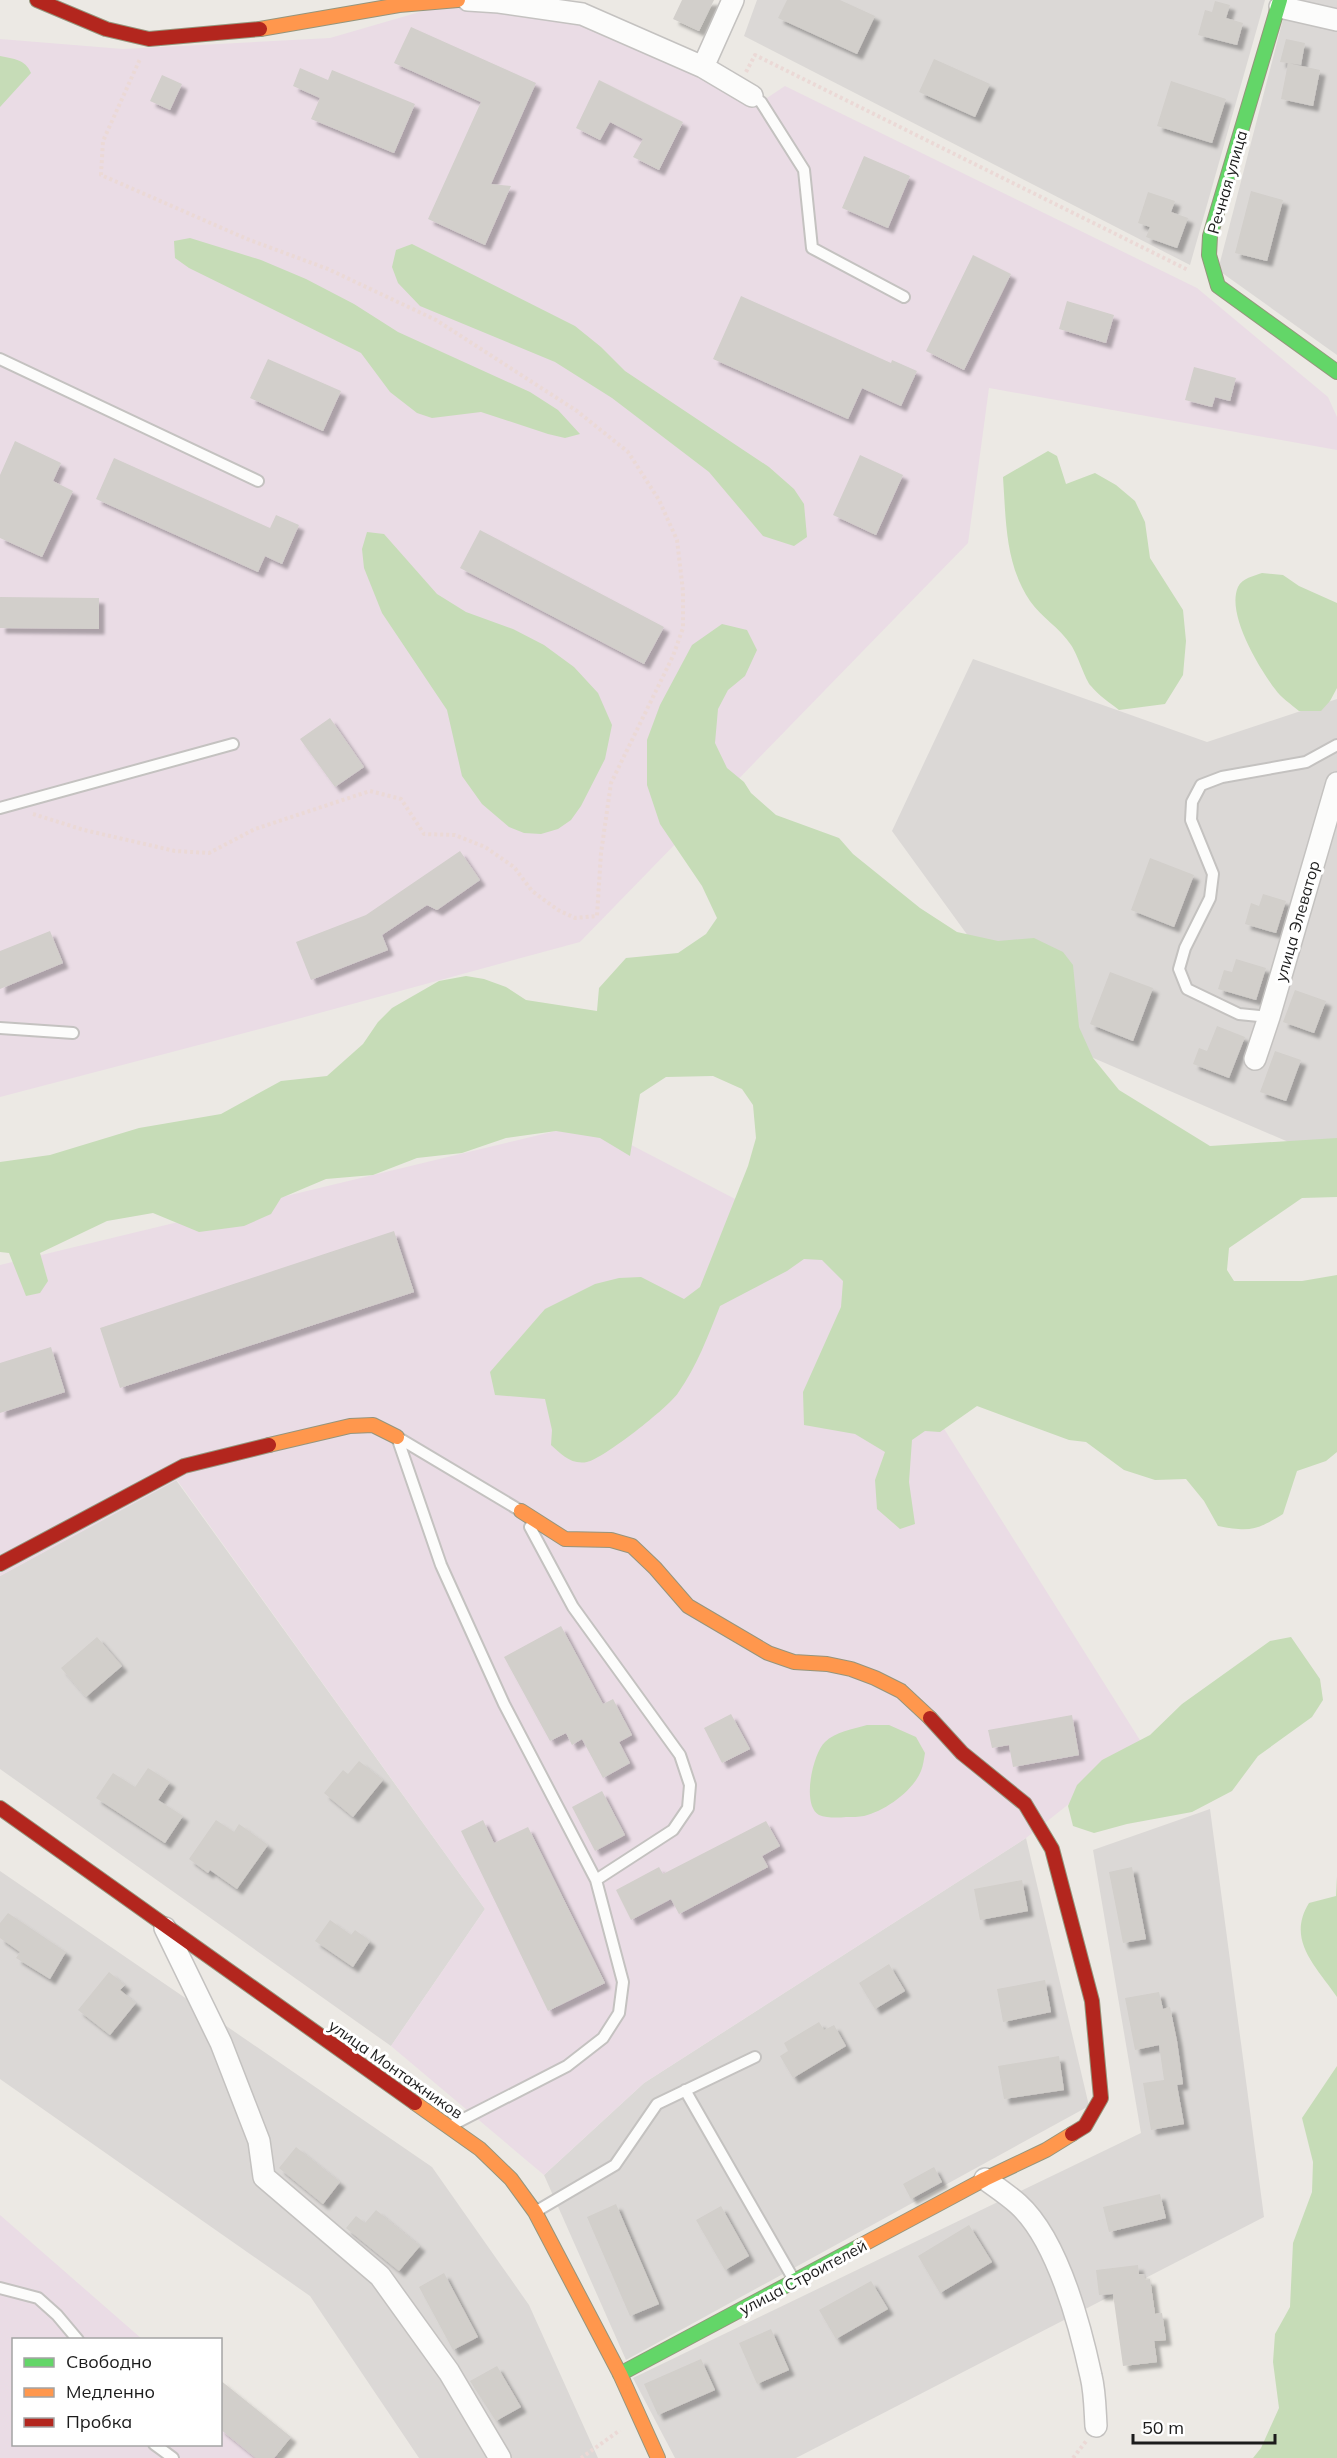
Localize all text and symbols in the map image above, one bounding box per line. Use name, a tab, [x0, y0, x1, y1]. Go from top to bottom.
street label: Речная улица	[1203, 128, 1251, 236]
street label: улица Элеватор	[1270, 858, 1324, 984]
street label: улица Монтажников	[325, 2015, 467, 2123]
street label: улица Строителей	[736, 2235, 870, 2319]
legend	[12, 2338, 222, 2446]
text: Свободно	[66, 2350, 152, 2373]
text: Медленно	[66, 2380, 155, 2403]
scale bar	[1133, 2407, 1276, 2445]
text: Пробка	[66, 2410, 132, 2433]
text: 50 m	[1142, 2416, 1184, 2439]

